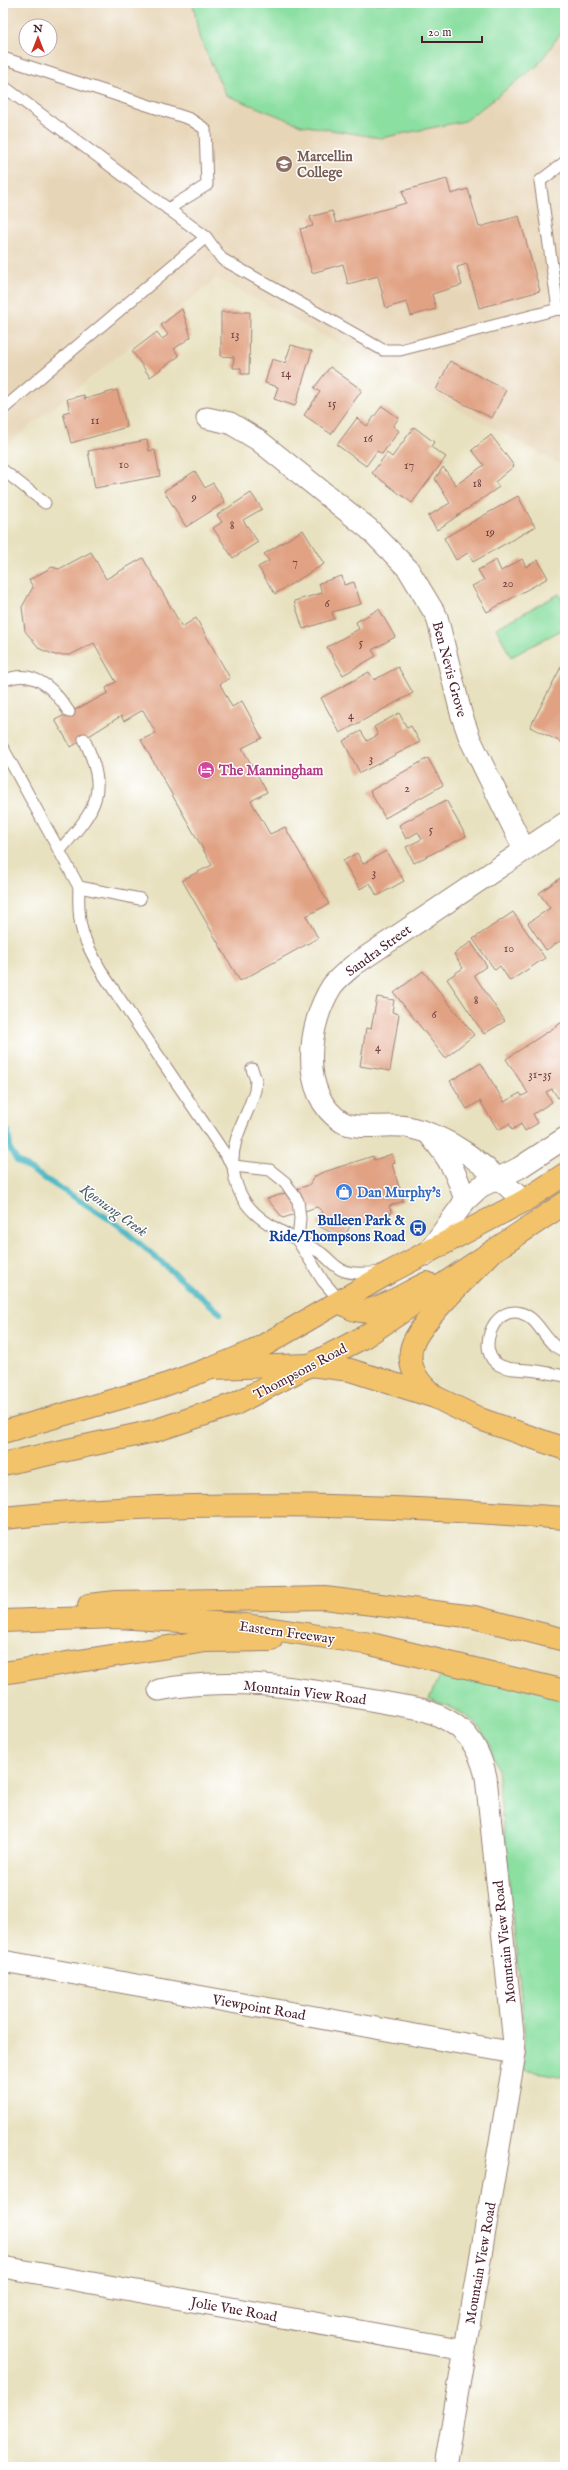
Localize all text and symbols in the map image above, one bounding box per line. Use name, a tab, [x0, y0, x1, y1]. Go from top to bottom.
north arrow	[18, 18, 58, 58]
scale bar	[422, 18, 482, 44]
text: N	[32, 22, 43, 36]
text: 20 m	[428, 25, 451, 40]
place label: Marcellin College	[297, 148, 353, 182]
school or university icon: Marcellin College	[274, 154, 294, 174]
house number: 13	[231, 327, 239, 342]
house number: 14	[281, 366, 291, 381]
house number: 15	[328, 396, 337, 411]
house number: 11	[91, 413, 99, 428]
house number: 16	[363, 431, 374, 446]
house number: 10	[119, 457, 129, 472]
house number: 17	[404, 458, 414, 473]
house number: 18	[472, 476, 482, 491]
house number: 9	[190, 490, 197, 505]
house number: 8	[230, 518, 235, 533]
house number: 19	[485, 525, 495, 540]
house number: 7	[292, 555, 298, 570]
house number: 20	[502, 576, 514, 591]
house number: 6	[324, 596, 330, 611]
street label: Ben Nevis Grove	[428, 619, 471, 720]
house number: 5	[359, 635, 364, 650]
house number: 4	[348, 708, 354, 723]
house number: 3	[369, 751, 373, 766]
hotel icon: The Manningham	[196, 760, 216, 780]
place label: The Manningham	[218, 762, 324, 780]
house number: 2	[404, 781, 410, 796]
house number: 5	[429, 822, 434, 837]
house number: 3	[372, 865, 376, 880]
street label: Sandra Street	[342, 921, 415, 981]
house number: 10	[504, 941, 514, 956]
house number: 8	[474, 993, 479, 1008]
house number: 6	[431, 1007, 437, 1022]
house number: 4	[375, 1040, 381, 1055]
house number: 31-35	[528, 1067, 552, 1082]
water label: Koonung Creek	[75, 1179, 151, 1242]
shop icon: Dan Murphy's	[334, 1182, 354, 1202]
place label: Dan Murphy's	[357, 1184, 441, 1202]
place label: Bulleen Park & Ride/Thompsons Road	[269, 1212, 406, 1246]
bus stop icon: Bulleen Park & Ride/Thompsons Road	[408, 1218, 428, 1238]
street label: Thompsons Road	[251, 1339, 351, 1404]
street label: Eastern Freeway	[238, 1617, 336, 1649]
street label: Mountain View Road	[243, 1677, 368, 1710]
street label: Mountain View Road	[490, 1879, 520, 2004]
street label: Viewpoint Road	[210, 1991, 307, 2025]
street label: Mountain View Road	[461, 2200, 501, 2326]
street label: Jolie Vue Road	[187, 2293, 279, 2326]

